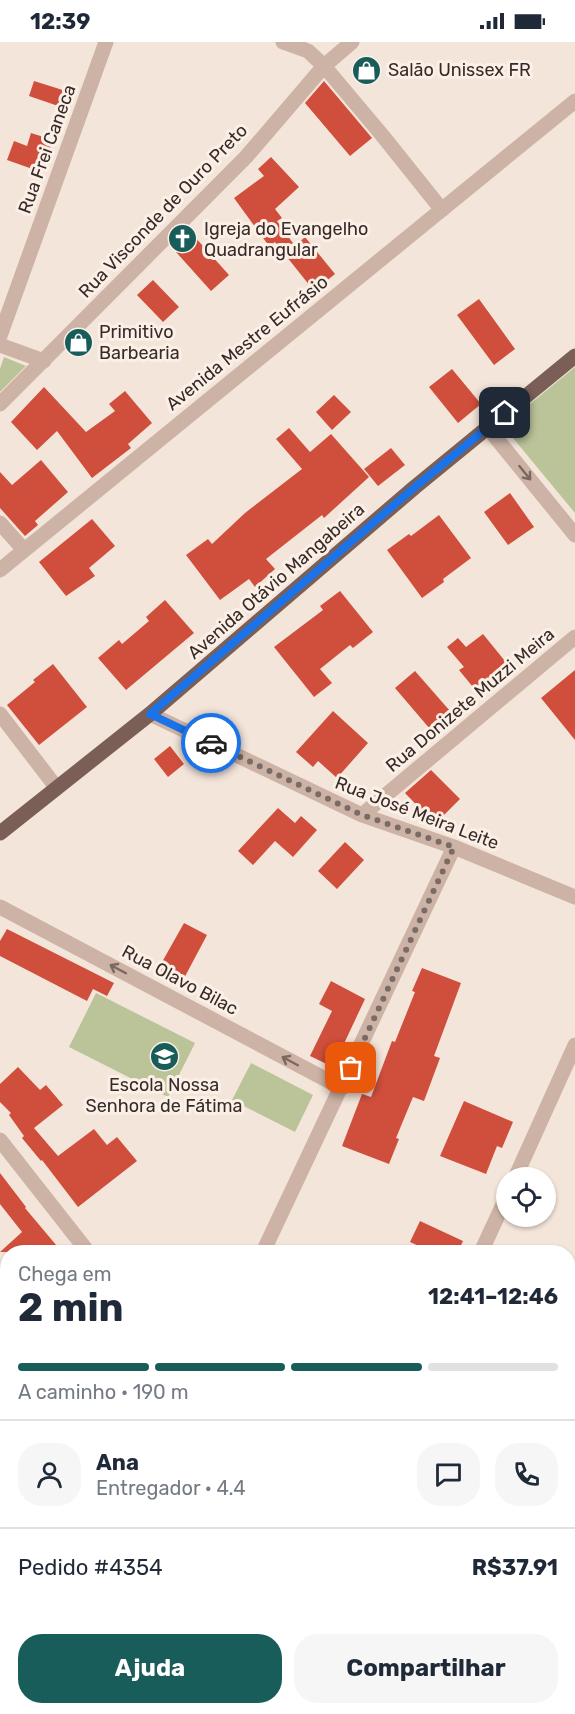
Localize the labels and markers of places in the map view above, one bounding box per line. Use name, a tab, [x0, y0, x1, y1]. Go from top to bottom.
shop icon: Salão Unissex FR	[351, 54, 383, 86]
place label: Salão Unissex FR	[388, 59, 531, 81]
place label: Igreja do Evangelho Quadrangular	[204, 218, 368, 261]
church icon: Igreja do Evangelho Quadrangular	[167, 223, 199, 255]
place label: Primitivo Barbearia	[99, 321, 180, 364]
shop icon: Primitivo Barbearia	[62, 326, 94, 358]
pin	[479, 387, 530, 438]
school or university icon: Escola Nossa Senhora de Fátima	[148, 1040, 180, 1072]
pin	[325, 1042, 376, 1093]
place label: Escola Nossa Senhora de Fátima	[86, 1074, 242, 1117]

